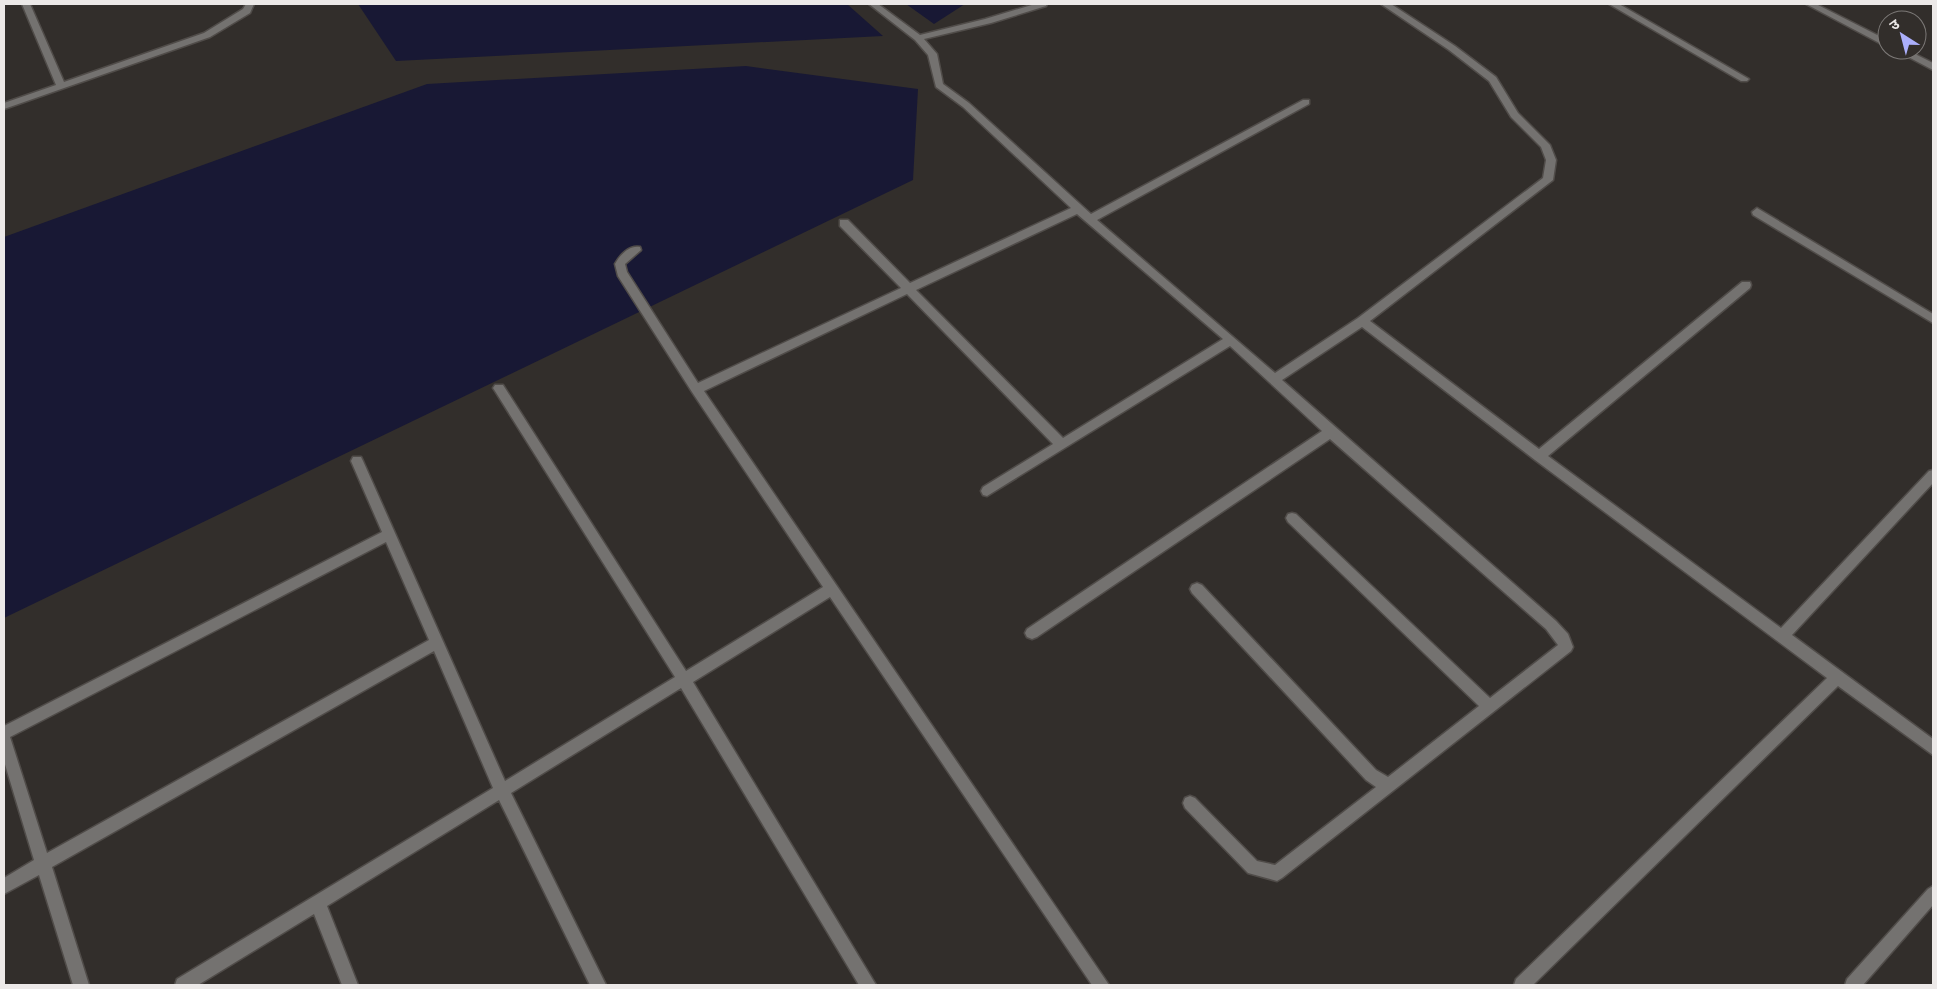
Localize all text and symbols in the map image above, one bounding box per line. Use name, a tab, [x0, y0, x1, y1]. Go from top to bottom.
north arrow	[1877, 10, 1927, 60]
text: उ	[1886, 14, 1904, 34]

